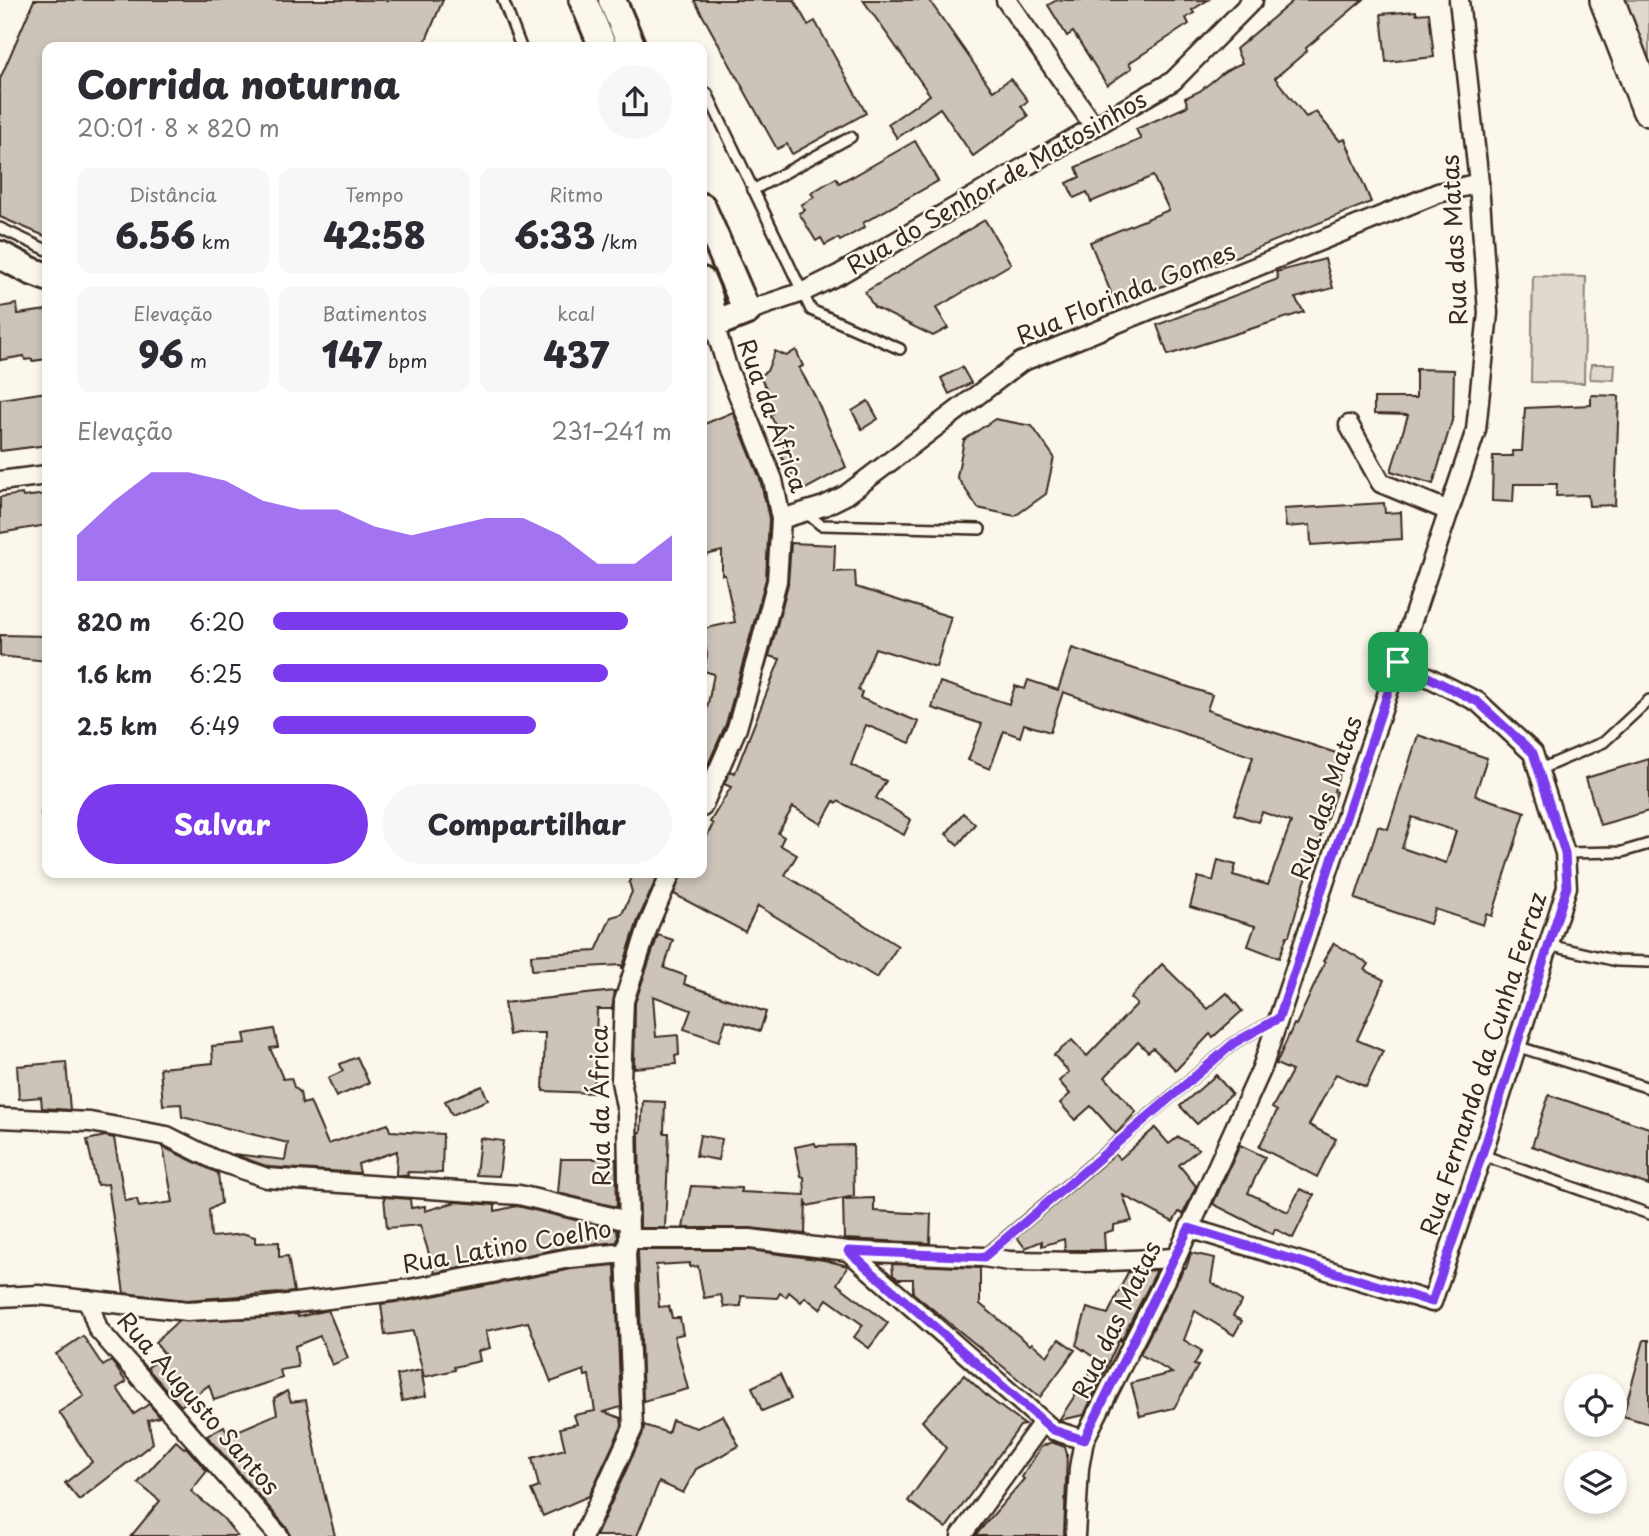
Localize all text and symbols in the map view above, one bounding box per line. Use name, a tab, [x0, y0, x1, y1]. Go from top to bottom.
text: Corrida noturna	[77, 55, 400, 112]
button: share	[598, 65, 672, 139]
street label: Rua do Senhor de Matosinhos	[839, 80, 1153, 282]
text: 20:01 · 8 × 820 m	[77, 110, 280, 145]
street label: Rua das Matas	[1431, 154, 1475, 327]
text: Distância	[129, 180, 217, 208]
text: Tempo	[345, 180, 404, 208]
text: Ritmo	[549, 180, 603, 208]
text: 6.56	[115, 208, 195, 261]
text: 42:58	[323, 208, 426, 261]
text: 6:33	[515, 208, 595, 261]
text: km	[195, 227, 230, 255]
text: /km	[595, 227, 638, 255]
street label: Rua Florinda Gomes	[1011, 232, 1240, 352]
text: Elevação	[133, 299, 213, 327]
text: Batimentos	[322, 299, 427, 327]
text: kcal	[557, 299, 595, 327]
text: 96	[139, 327, 184, 380]
text: 147	[321, 327, 382, 380]
text: 437	[543, 327, 609, 380]
street label: Rua da África	[729, 334, 818, 497]
text: m	[184, 346, 207, 374]
text: bpm	[382, 346, 428, 374]
text: Elevação	[77, 413, 173, 448]
text: 231–241 m	[552, 413, 672, 448]
text: 820 m	[77, 604, 151, 639]
text: 6:20	[189, 604, 245, 639]
pin	[1368, 632, 1428, 692]
icon: arrive	[1379, 643, 1417, 681]
text: 1.6 km	[77, 656, 152, 691]
text: 6:25	[189, 656, 242, 691]
text: 2.5 km	[77, 708, 157, 743]
text: 6:49	[189, 708, 240, 743]
street label: Rua das Matas	[1280, 711, 1370, 884]
button: Salvar	[77, 784, 368, 864]
button: Compartilhar	[382, 784, 672, 864]
street label: Rua Fernando da Cunha Ferraz	[1410, 887, 1555, 1239]
street label: Rua da África	[580, 1025, 618, 1187]
street label: Rua Latino Coelho	[399, 1209, 614, 1281]
street label: Rua das Matas	[1061, 1234, 1169, 1404]
street label: Rua Augusto Santos	[110, 1303, 289, 1502]
map controls	[1564, 1374, 1627, 1514]
button: locate	[1564, 1374, 1627, 1437]
button: layers	[1564, 1451, 1627, 1514]

